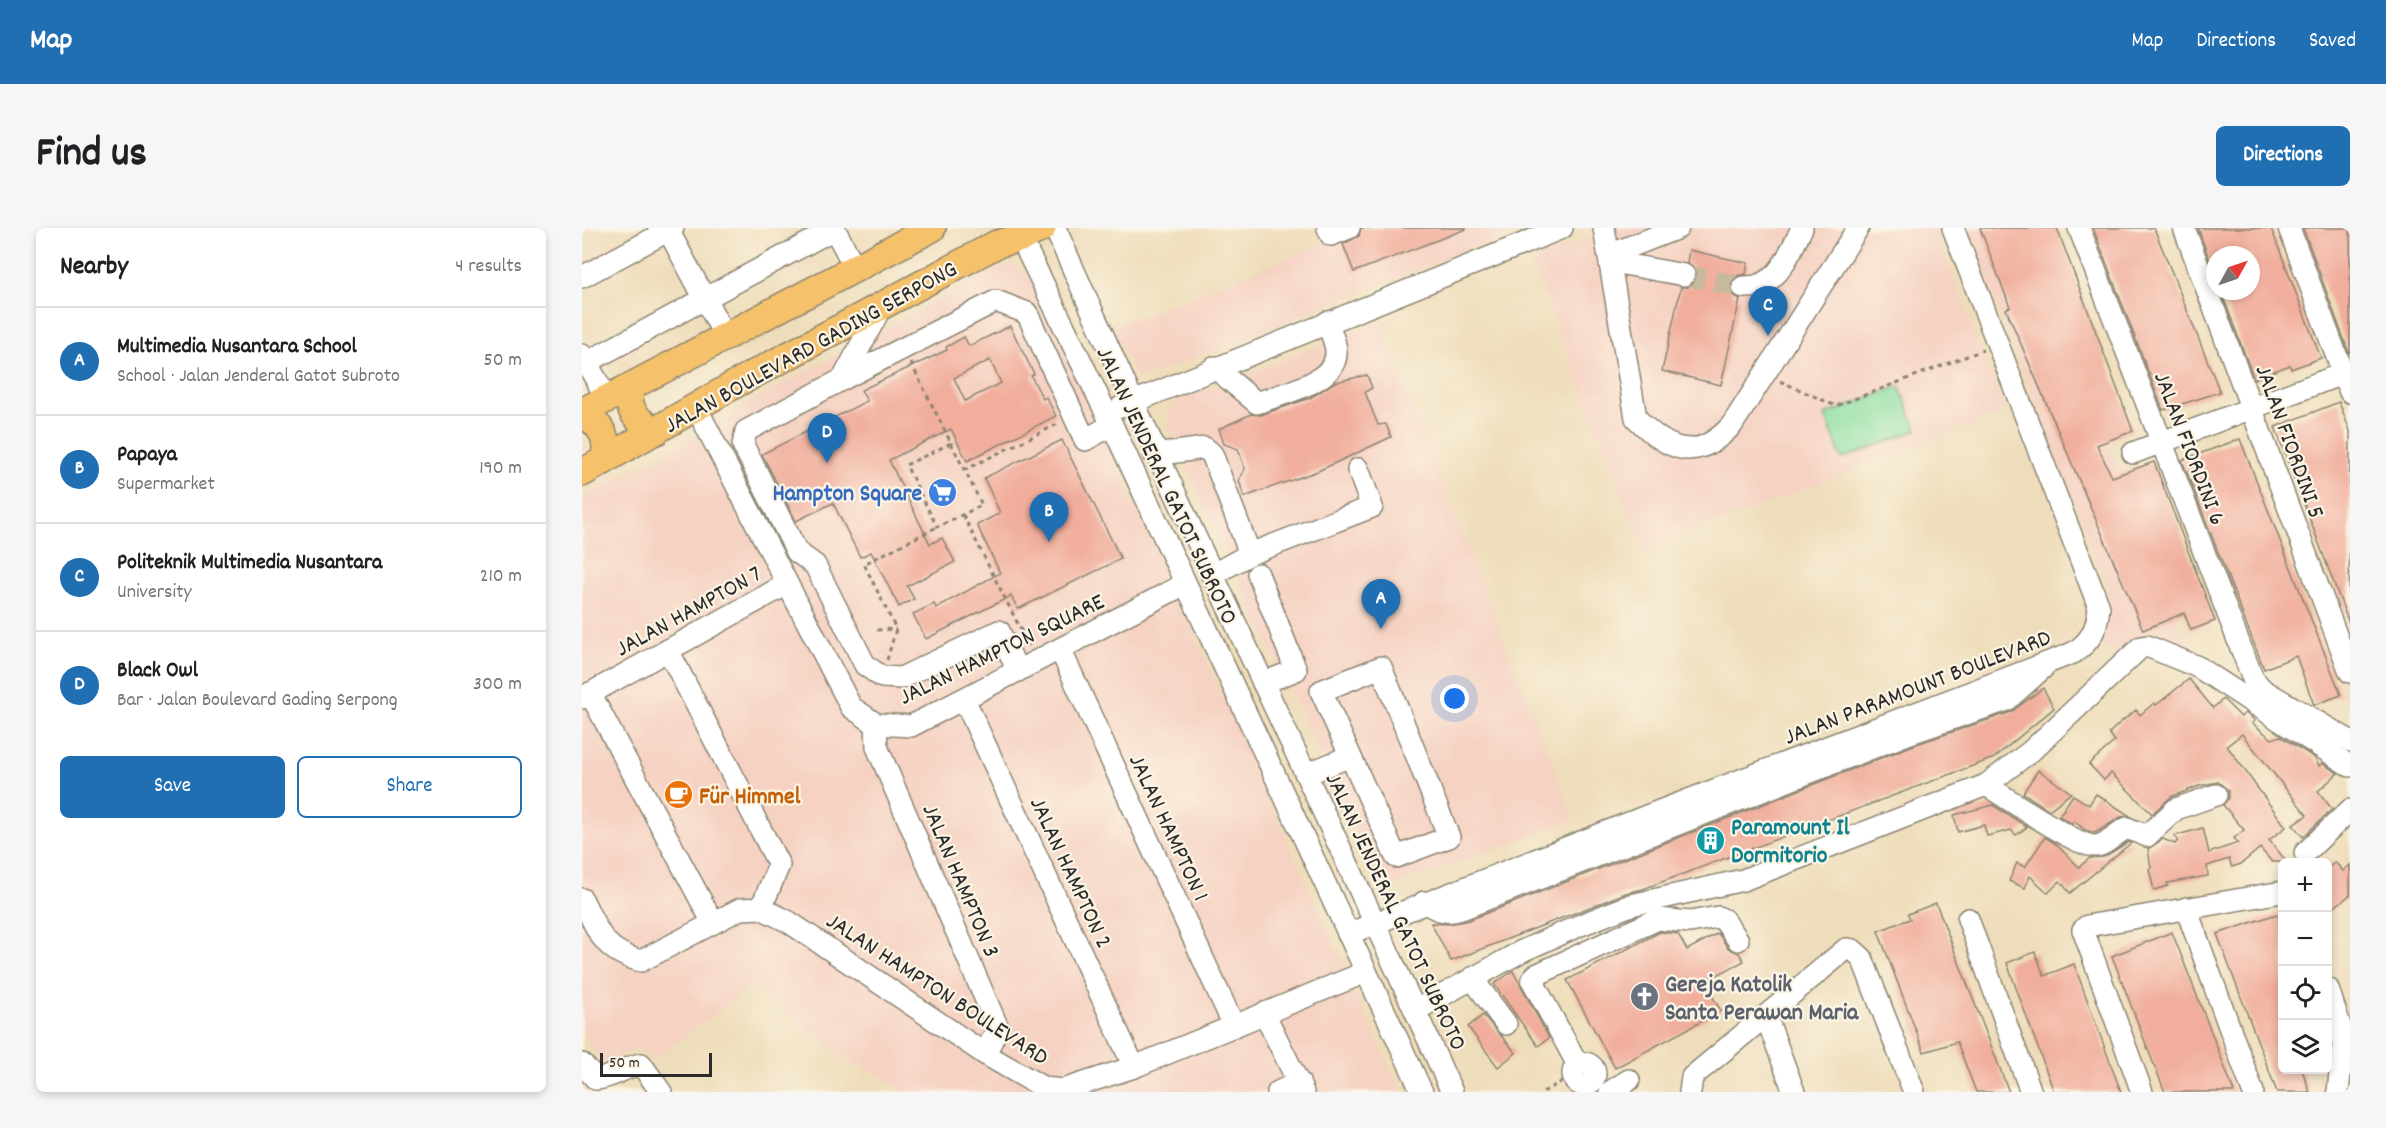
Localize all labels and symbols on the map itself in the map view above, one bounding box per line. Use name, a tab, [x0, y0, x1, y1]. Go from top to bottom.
north arrow	[2206, 246, 2260, 300]
street label: JALAN BOULEVARD GADING SERPONG	[659, 253, 961, 439]
pin: C	[1748, 286, 1788, 336]
street label: JALAN JENDERAL GATOT SUBROTO	[1086, 342, 1245, 631]
street label: JALAN FIORDINI 5	[2245, 360, 2332, 524]
street label: JALAN FIORDINI 6	[2143, 367, 2233, 531]
pin: D	[808, 414, 846, 463]
supermarket icon: Hampton Square	[927, 476, 959, 508]
place label: Hampton Square	[772, 478, 922, 512]
pin: B	[1030, 492, 1068, 542]
street label: JALAN HAMPTON 7	[610, 558, 769, 667]
pin: A	[1362, 580, 1400, 629]
street label: JALAN HAMPTON SQUARE	[894, 586, 1111, 715]
street label: JALAN PARAMOUNT BOULEVARD	[1780, 622, 2056, 755]
your location	[1440, 684, 1469, 713]
street label: JALAN HAMPTON 1	[1118, 749, 1216, 907]
street label: JALAN JENDERAL GATOT SUBROTO	[1315, 768, 1474, 1057]
cafe icon: Für Himmel	[662, 779, 694, 811]
place label: Für Himmel	[699, 781, 801, 815]
street label: JALAN HAMPTON 2	[1019, 792, 1119, 955]
street label: JALAN HAMPTON 3	[912, 799, 1007, 963]
place label: Paramount Il Dormitorio	[1731, 812, 1850, 874]
building icon: Paramount Il Dormitorio	[1694, 824, 1726, 856]
street label: JALAN HAMPTON BOULEVARD	[818, 906, 1054, 1075]
place label: Gereja Katolik Santa Perawan Maria	[1665, 969, 1859, 1031]
church icon: Gereja Katolik Santa Perawan Maria	[1628, 981, 1660, 1013]
scale bar	[600, 1050, 712, 1078]

